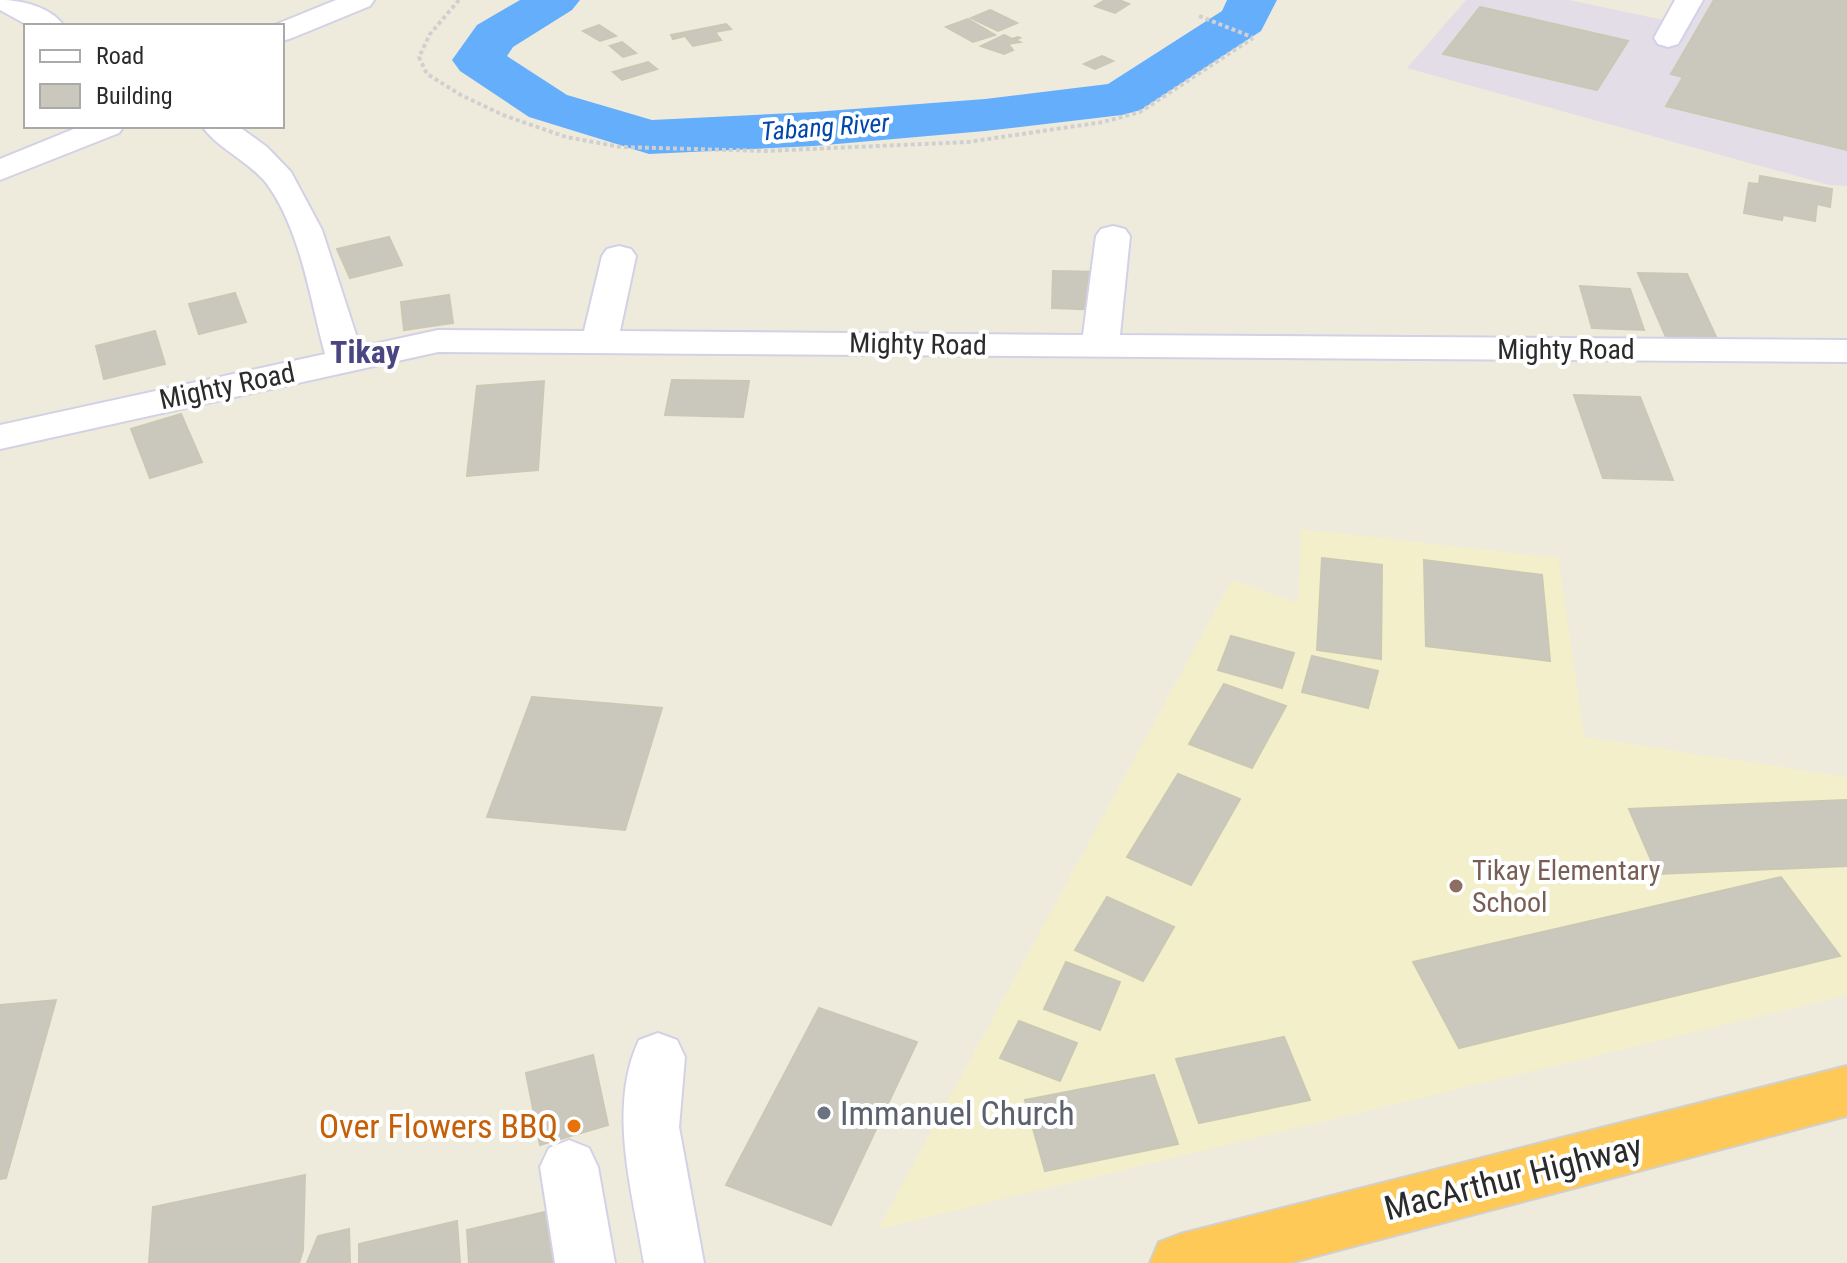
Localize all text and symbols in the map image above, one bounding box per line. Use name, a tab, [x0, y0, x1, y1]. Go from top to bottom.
legend	[24, 24, 284, 128]
text: Road	[96, 42, 144, 70]
text: Building	[96, 82, 173, 110]
water label: Tabang River	[760, 107, 891, 146]
street label: Mighty Road	[849, 326, 987, 362]
district label: Tikay	[330, 333, 400, 371]
street label: Mighty Road	[1497, 333, 1635, 366]
street label: Mighty Road	[156, 356, 298, 416]
place label: Tikay Elementary School	[1472, 854, 1661, 919]
marker: Tikay Elementary School	[1447, 877, 1465, 895]
place label: Immanuel Church	[840, 1093, 1075, 1133]
marker: Immanuel Church	[815, 1104, 833, 1122]
place label: Over Flowers BBQ	[319, 1106, 558, 1146]
marker: Over Flowers BBQ	[565, 1117, 583, 1135]
street label: MacArthur Highway	[1380, 1126, 1646, 1228]

